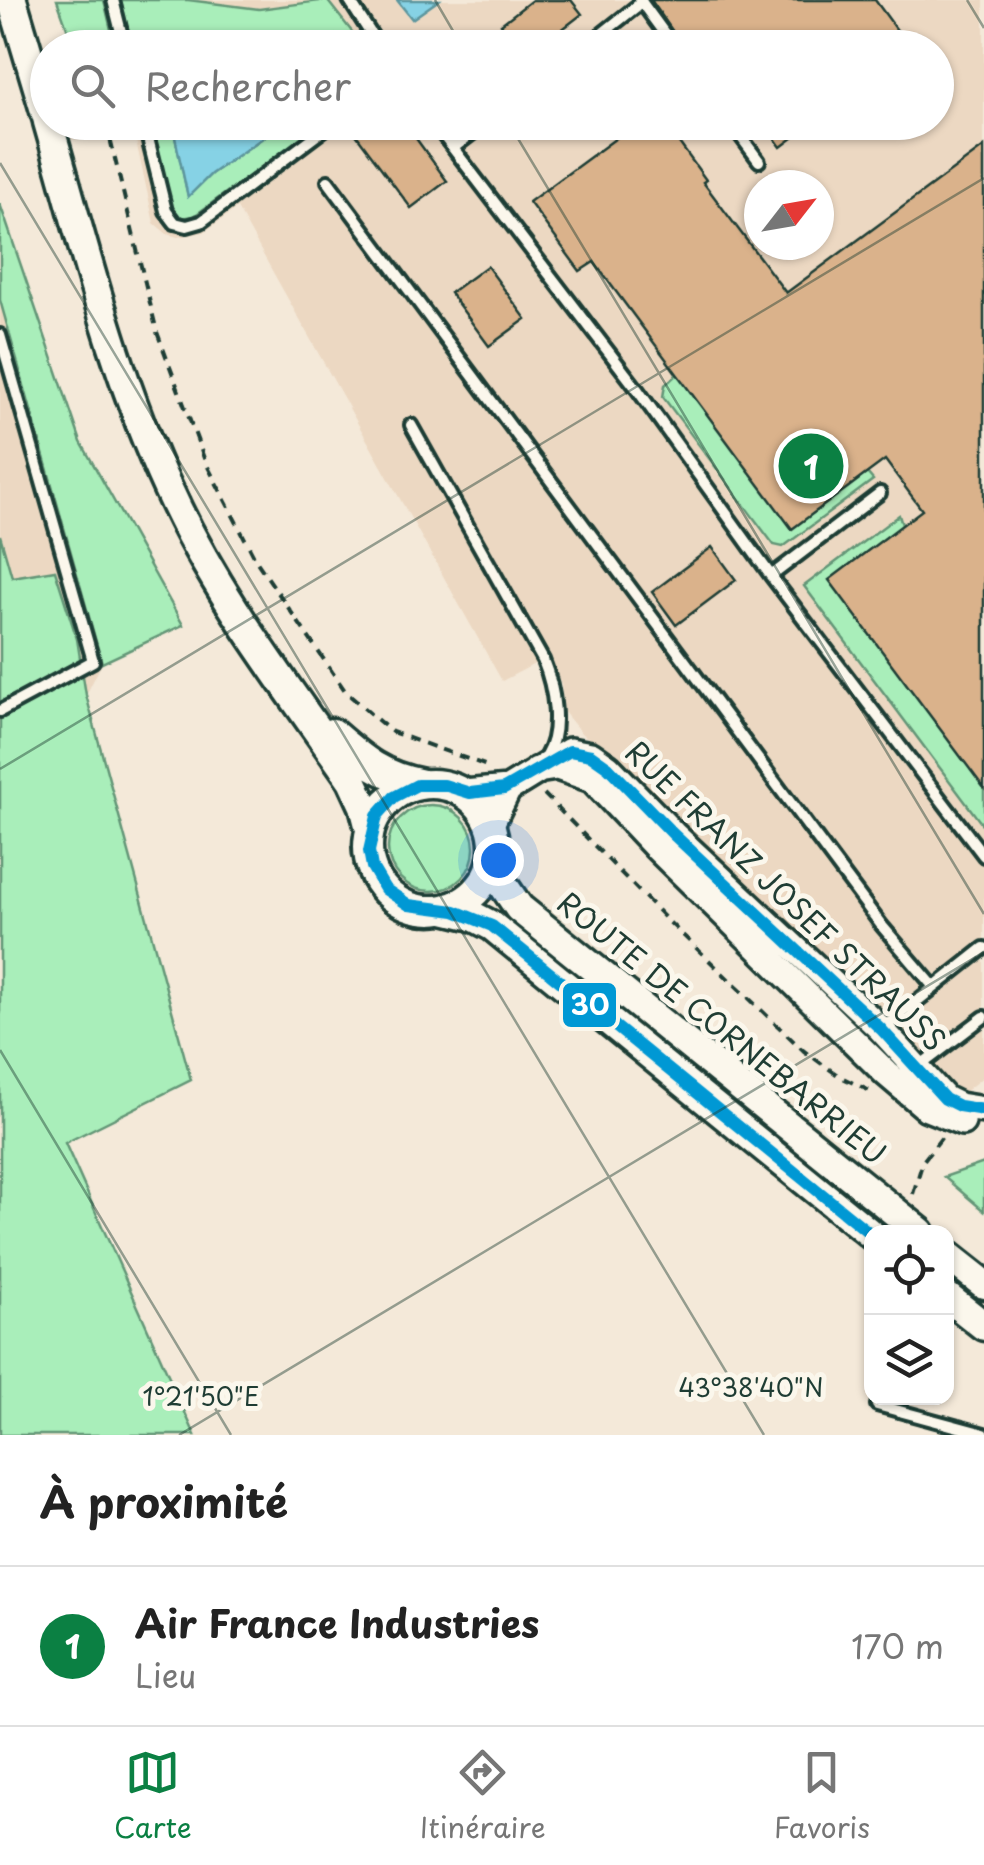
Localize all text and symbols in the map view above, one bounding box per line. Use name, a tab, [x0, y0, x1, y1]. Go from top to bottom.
search box	[30, 30, 954, 140]
text: Rechercher	[145, 57, 351, 114]
icon: search	[65, 58, 120, 113]
north arrow	[744, 170, 834, 260]
pin: 1	[778, 428, 844, 504]
street label: RUE FRANZ JOSEF STRAUSS	[616, 729, 957, 1061]
your location	[473, 835, 524, 886]
street label: ROUTE DE CORNEBARRIEU	[548, 880, 897, 1174]
line badge: 30	[561, 981, 618, 1029]
text: 30	[570, 982, 610, 1025]
map controls	[864, 1225, 954, 1405]
button: locate	[864, 1225, 954, 1315]
button: layers	[864, 1315, 954, 1405]
text: 43°38'40"N	[679, 1368, 823, 1406]
text: 1°21'50"E	[143, 1377, 259, 1415]
text: À proximité	[40, 1469, 288, 1532]
text: Air France Industries	[135, 1594, 540, 1651]
text: 1	[65, 1622, 80, 1670]
text: 170 m	[851, 1622, 944, 1670]
text: Lieu	[135, 1651, 196, 1699]
tab: Carte	[114, 1745, 192, 1848]
tab: Itinéraire	[420, 1745, 546, 1848]
tab: Favoris	[774, 1745, 870, 1848]

